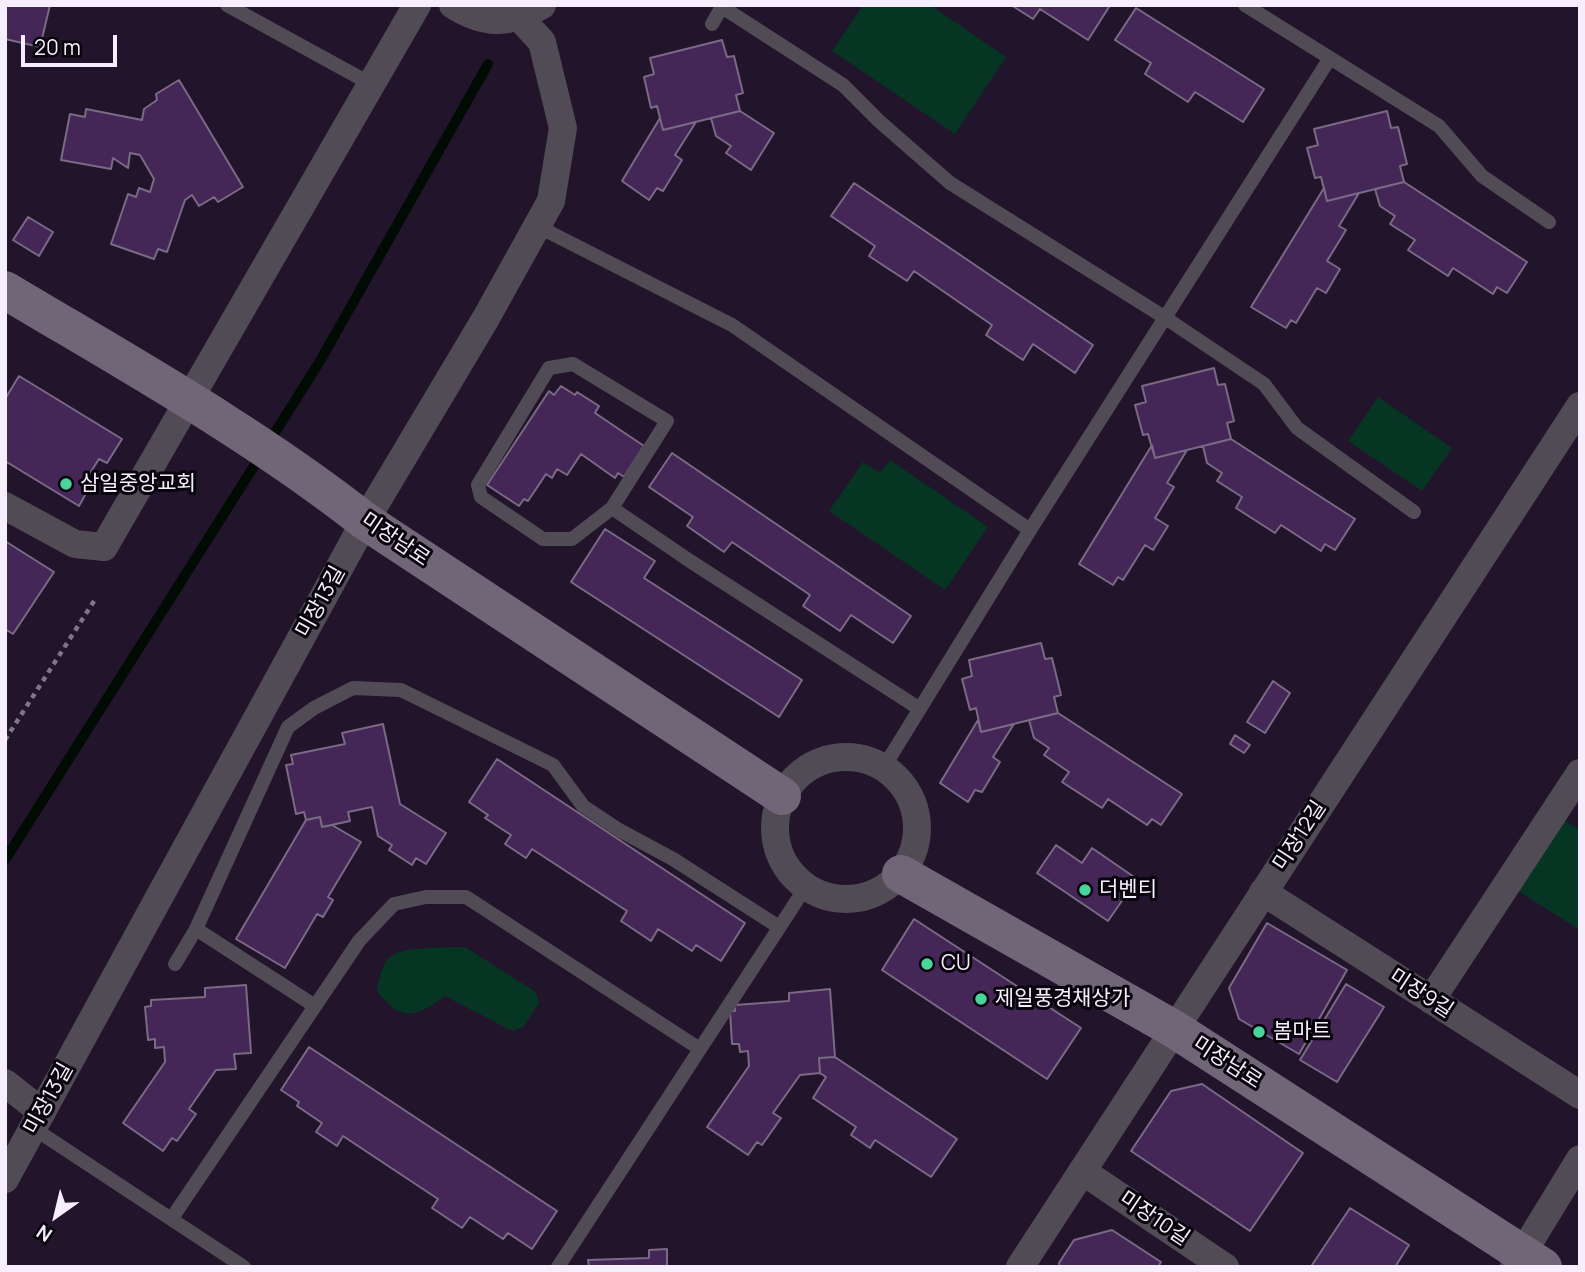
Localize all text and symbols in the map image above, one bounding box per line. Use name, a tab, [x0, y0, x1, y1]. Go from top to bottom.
scale bar	[24, 21, 121, 65]
text: 20 m	[34, 33, 81, 61]
place label: 삼일중앙교회	[80, 471, 196, 497]
marker: 삼일중앙교회	[58, 476, 74, 492]
street label: 미장남로	[356, 508, 434, 572]
street label: 미장13길	[291, 562, 351, 642]
street label: 미장12길	[1268, 796, 1332, 876]
place label: 더벤티	[1099, 877, 1157, 903]
marker: 더벤티	[1077, 882, 1093, 898]
place label: CU	[941, 951, 971, 977]
marker: CU	[919, 956, 935, 972]
street label: 미장9길	[1384, 964, 1458, 1024]
place label: 제일풍경채상가	[995, 986, 1130, 1012]
marker: 제일풍경채상가	[973, 991, 989, 1007]
place label: 봄마트	[1273, 1019, 1331, 1045]
marker: 봄마트	[1251, 1024, 1267, 1040]
street label: 미장남로	[1188, 1031, 1266, 1095]
street label: 미장13길	[19, 1059, 79, 1139]
north arrow	[21, 1181, 91, 1251]
street label: 미장10길	[1114, 1186, 1194, 1252]
text: N	[31, 1219, 57, 1248]

